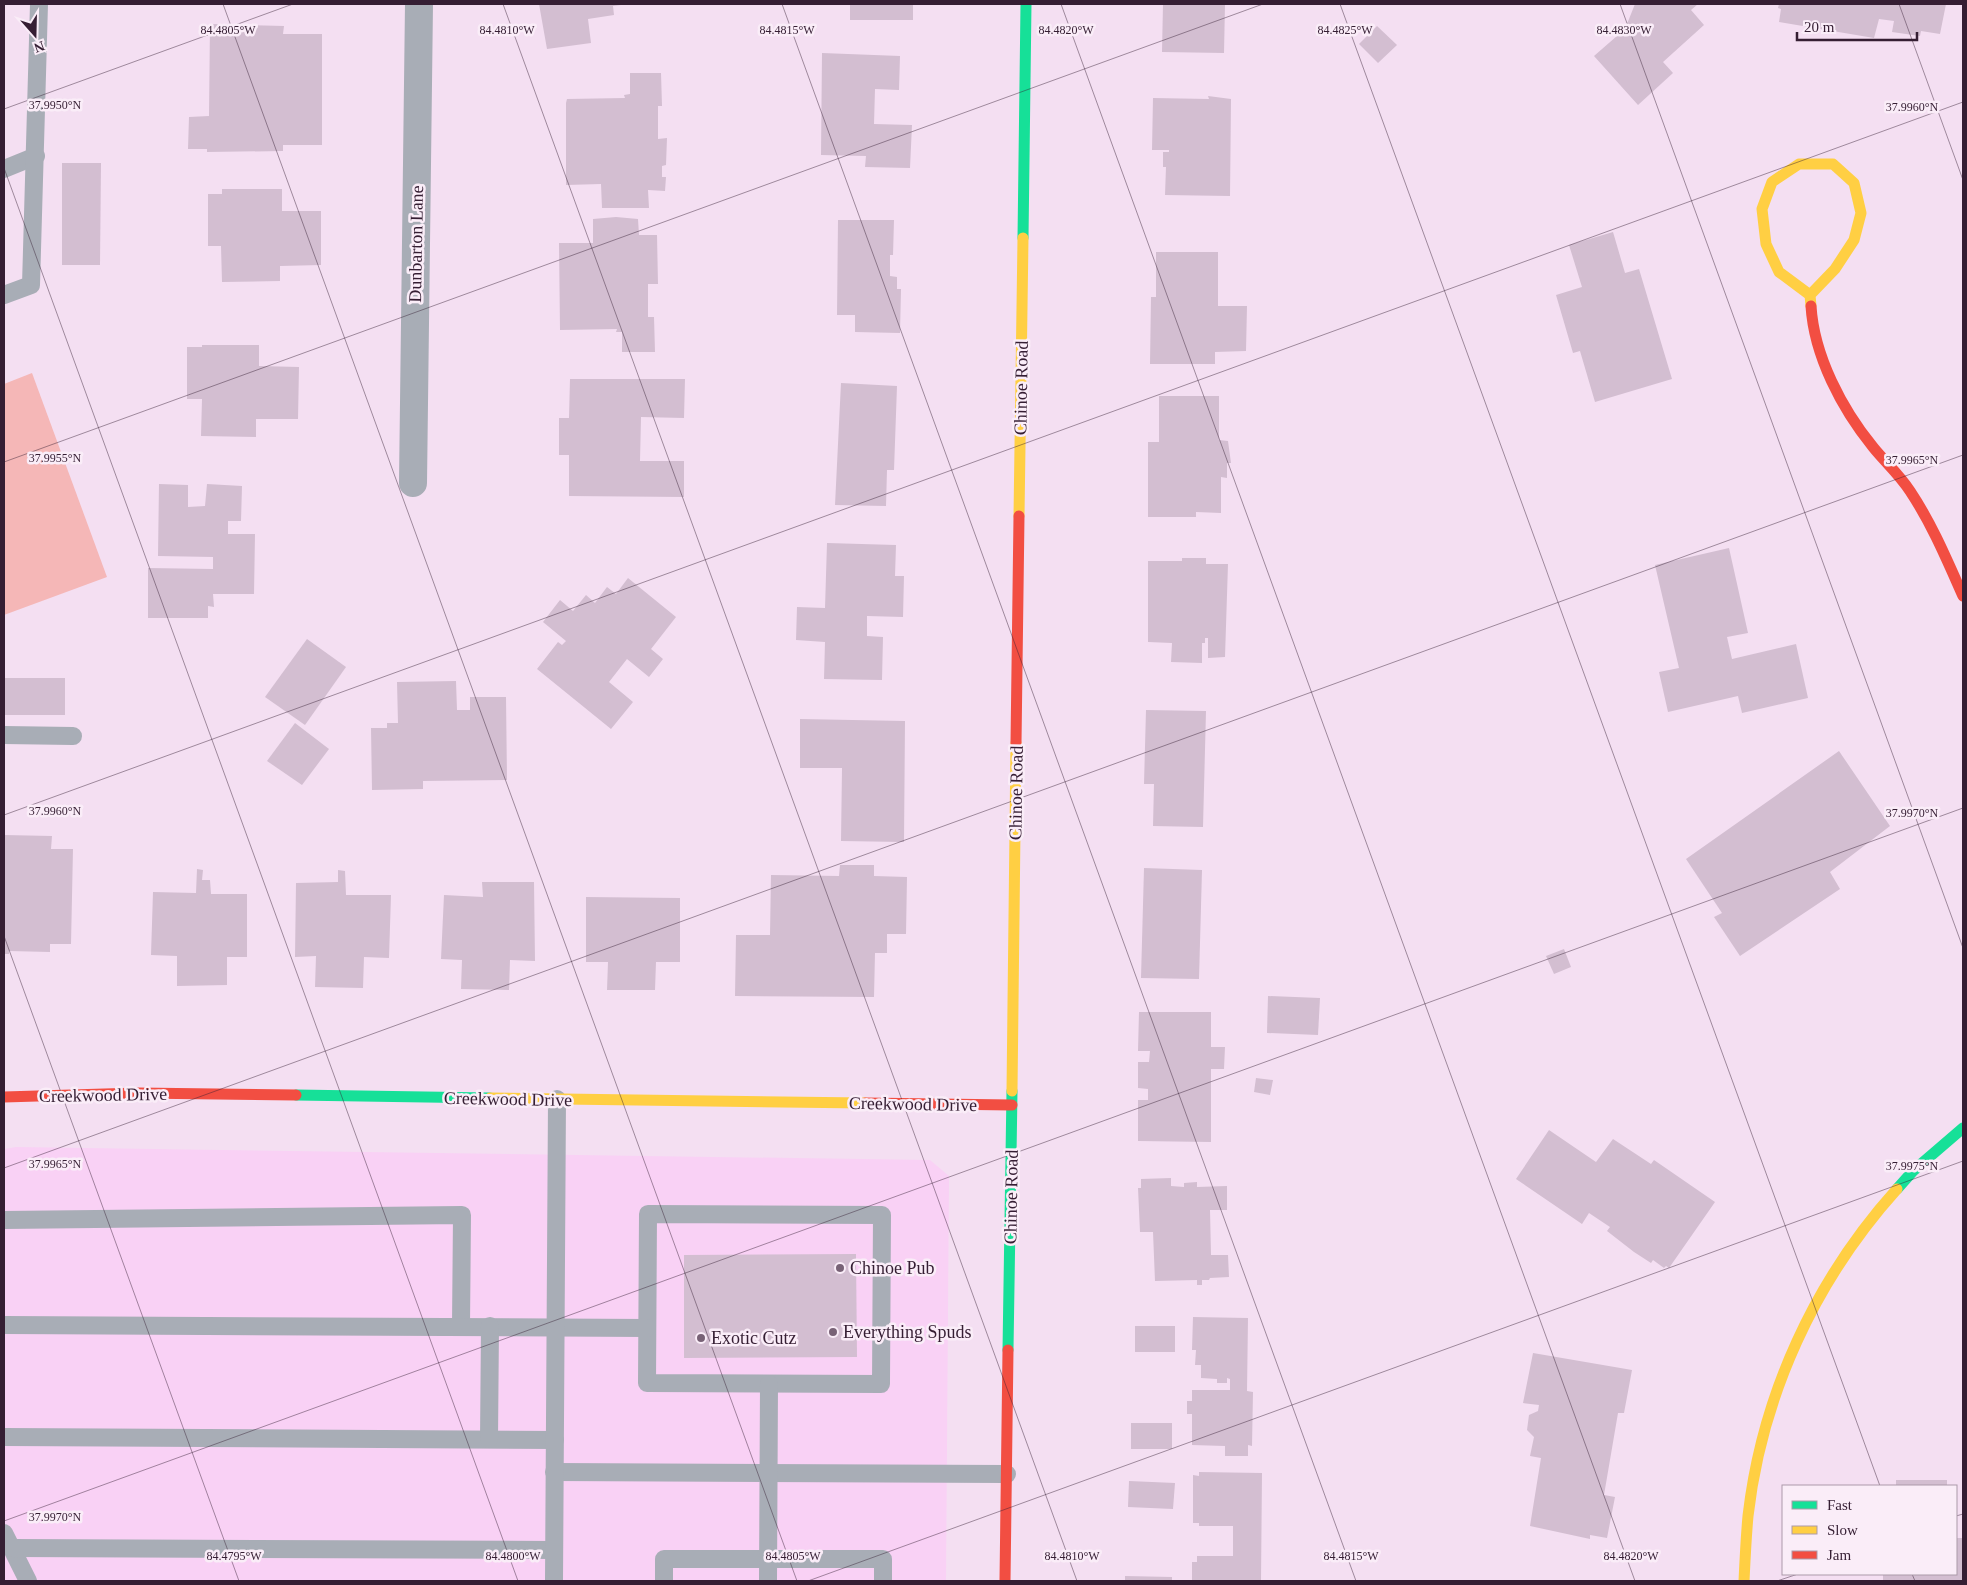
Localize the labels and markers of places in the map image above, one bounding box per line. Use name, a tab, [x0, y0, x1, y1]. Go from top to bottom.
place label: Chinoe Pub	[850, 1258, 935, 1278]
marker: Chinoe Pub	[834, 1262, 846, 1274]
place label: Everything Spuds	[843, 1322, 972, 1342]
marker: Everything Spuds	[827, 1326, 839, 1338]
place label: Exotic Cutz	[711, 1328, 796, 1348]
marker: Exotic Cutz	[695, 1332, 707, 1344]

